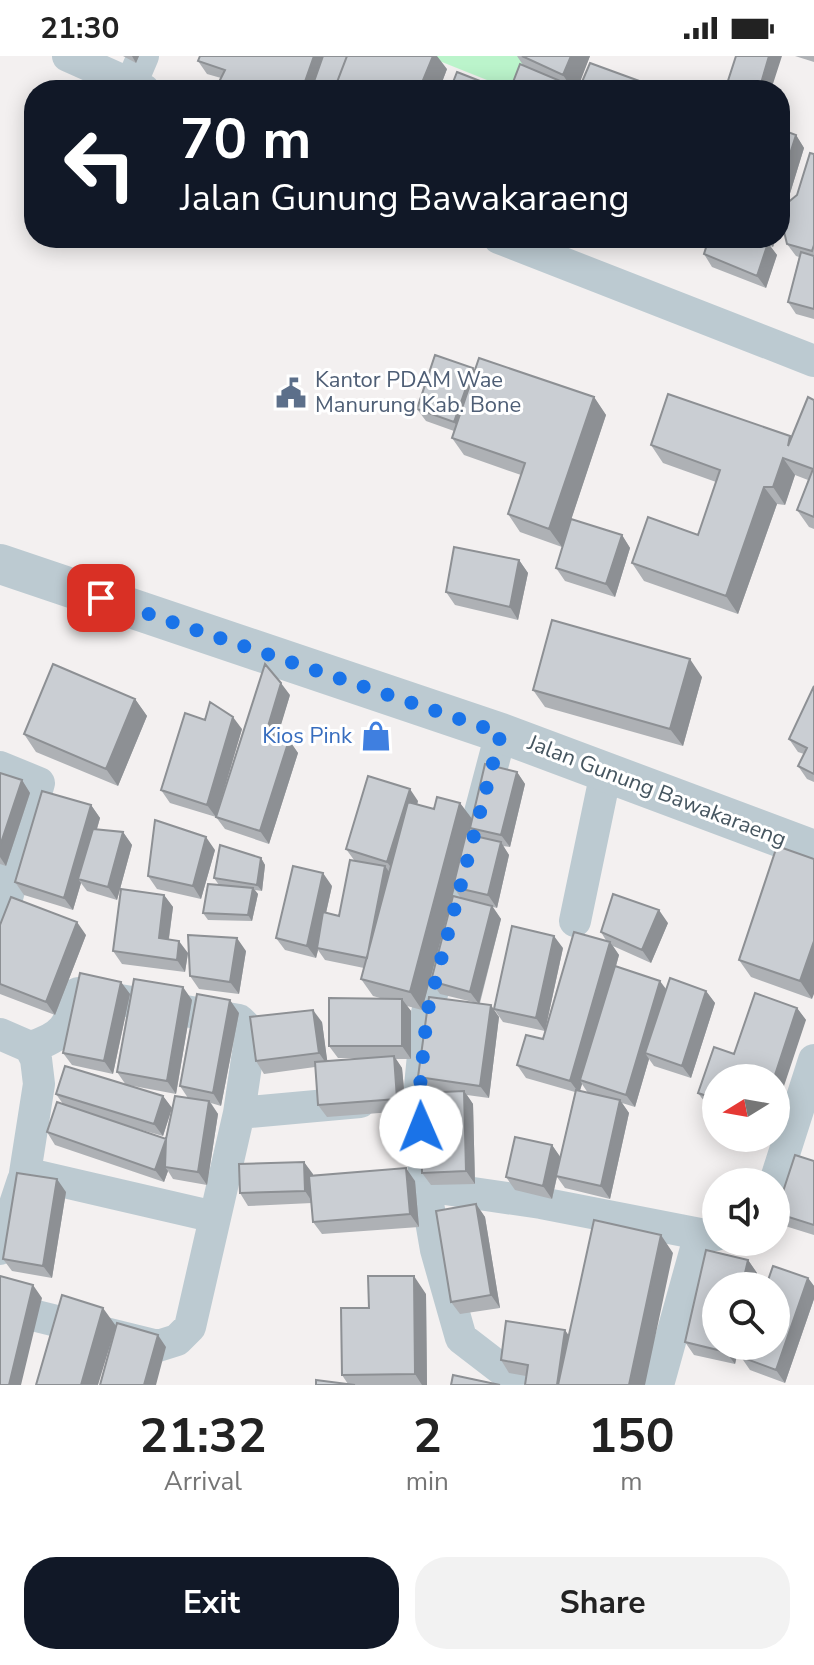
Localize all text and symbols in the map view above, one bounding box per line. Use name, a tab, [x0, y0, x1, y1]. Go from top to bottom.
text: 21:30	[40, 8, 119, 49]
text: 70 m	[180, 101, 311, 178]
icon: left	[48, 112, 152, 216]
text: Jalan Gunung Bawakaraeng	[180, 174, 630, 223]
place label: Kantor PDAM Wae Manurung Kab. Bone	[315, 365, 521, 420]
public building icon: Kantor PDAM Wae Manurung Kab. Bone	[274, 376, 308, 410]
pin	[67, 564, 135, 632]
icon: arrive	[79, 576, 123, 620]
shop icon: Kios Pink	[359, 719, 393, 753]
place label: Kios Pink	[262, 721, 353, 751]
street label: Jalan Gunung Bawakaraeng	[522, 727, 791, 854]
north arrow	[702, 1064, 790, 1152]
map controls	[702, 1064, 790, 1360]
position arrow	[379, 1085, 463, 1169]
button: sound	[702, 1168, 790, 1256]
button: search	[702, 1272, 790, 1360]
text: 21:32	[139, 1403, 266, 1469]
text: 2	[413, 1403, 442, 1469]
text: 150	[588, 1403, 675, 1469]
text: Arrival	[164, 1464, 242, 1499]
text: min	[406, 1464, 449, 1499]
text: m	[620, 1464, 643, 1499]
button: Exit	[24, 1557, 399, 1649]
button: Share	[415, 1557, 790, 1649]

